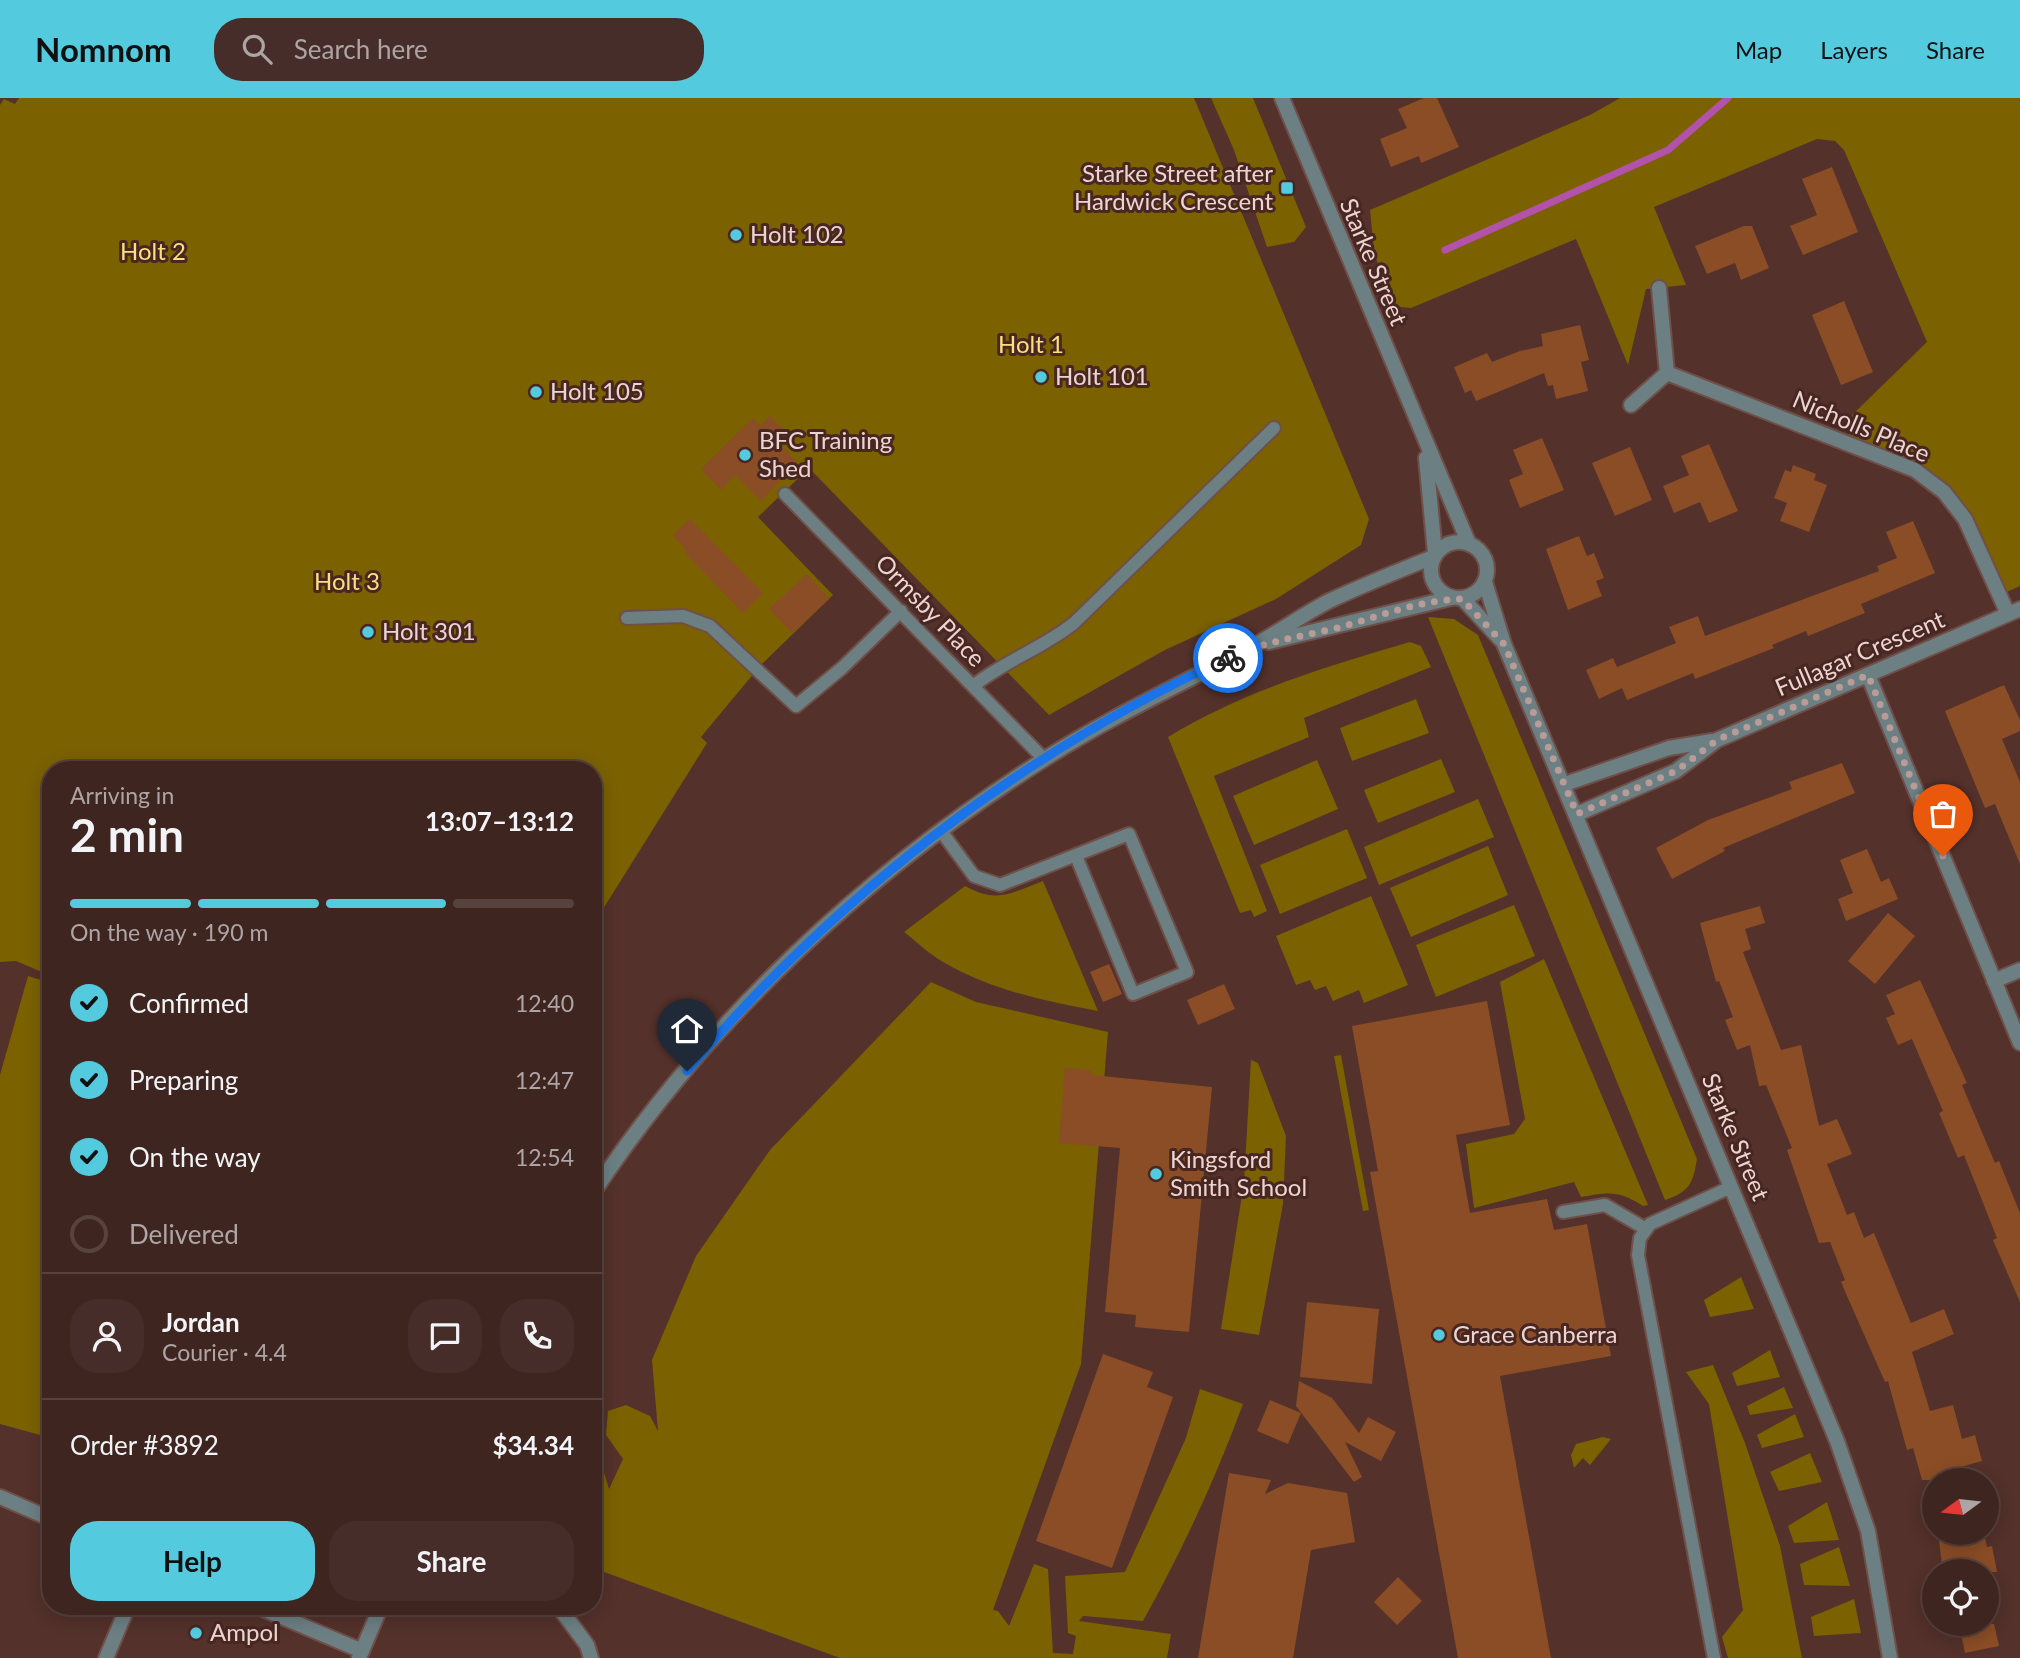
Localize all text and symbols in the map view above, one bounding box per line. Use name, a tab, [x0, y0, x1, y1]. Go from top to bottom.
search box	[214, 18, 704, 81]
text: Nomnom	[35, 29, 172, 69]
icon: search	[238, 30, 276, 68]
text: Search here	[294, 33, 428, 65]
text: Map	[1735, 35, 1782, 64]
text: Layers	[1820, 35, 1888, 64]
text: Share	[1926, 35, 1985, 64]
place label: Starke Street after Hardwick Crescent	[1074, 158, 1273, 215]
marker: Starke Street after Hardwick Crescent	[1279, 180, 1295, 196]
street label: Starke Street	[1335, 193, 1414, 330]
place label: Holt 102	[750, 219, 844, 248]
marker: Holt 102	[728, 227, 744, 243]
park label: Holt 2	[120, 236, 186, 265]
park label: Holt 1	[998, 329, 1064, 358]
place label: Holt 101	[1055, 361, 1149, 390]
marker: Holt 101	[1033, 369, 1049, 385]
place label: Holt 105	[550, 376, 644, 405]
marker: Holt 105	[528, 384, 544, 400]
street label: Nicholls Place	[1789, 384, 1934, 468]
place label: BFC Training Shed	[759, 425, 892, 482]
marker: BFC Training Shed	[737, 447, 753, 463]
street label: Ormsby Place	[870, 548, 992, 672]
park label: Holt 3	[314, 566, 380, 595]
street label: Fullagar Crescent	[1770, 604, 1949, 701]
place label: Holt 301	[382, 616, 476, 645]
courier	[1193, 623, 1263, 693]
marker: Holt 301	[360, 624, 376, 640]
icon: bike	[1209, 639, 1247, 677]
text: Arriving in	[70, 781, 174, 809]
pin	[1913, 784, 1973, 856]
icon: bag	[1924, 795, 1962, 833]
text: 13:07–13:12	[425, 805, 574, 837]
text: 2 min	[70, 807, 184, 862]
text: On the way · 190 m	[70, 918, 269, 946]
icon: check	[70, 984, 108, 1022]
text: Confirmed	[129, 987, 249, 1019]
text: 12:40	[515, 989, 574, 1017]
pin	[657, 999, 717, 1071]
icon: home	[668, 1010, 706, 1048]
icon: check	[70, 1061, 108, 1099]
text: Preparing	[129, 1064, 238, 1096]
text: 12:47	[515, 1066, 574, 1094]
street label: Starke Street	[1697, 1068, 1776, 1205]
icon: check	[70, 1138, 108, 1176]
text: On the way	[129, 1141, 261, 1173]
text: 12:54	[515, 1143, 574, 1171]
place label: Kingsford Smith School	[1170, 1144, 1307, 1201]
marker: Kingsford Smith School	[1148, 1166, 1164, 1182]
text: Delivered	[129, 1218, 239, 1250]
button: person	[70, 1299, 144, 1373]
button: chat	[408, 1299, 482, 1373]
button: phone	[500, 1299, 574, 1373]
text: Jordan	[162, 1306, 240, 1338]
place label: Grace Canberra	[1453, 1319, 1618, 1348]
marker: Grace Canberra	[1431, 1327, 1447, 1343]
text: Courier · 4.4	[162, 1338, 287, 1366]
text: Order #3892	[70, 1429, 219, 1461]
text: $34.34	[492, 1429, 574, 1461]
north arrow	[1922, 1468, 1998, 1545]
map controls	[1922, 1468, 1999, 1636]
button: Help	[70, 1521, 315, 1601]
button: Share	[329, 1521, 574, 1601]
button: locate	[1922, 1559, 1999, 1636]
place label: Ampol	[210, 1617, 279, 1646]
marker: Ampol	[188, 1625, 204, 1641]

